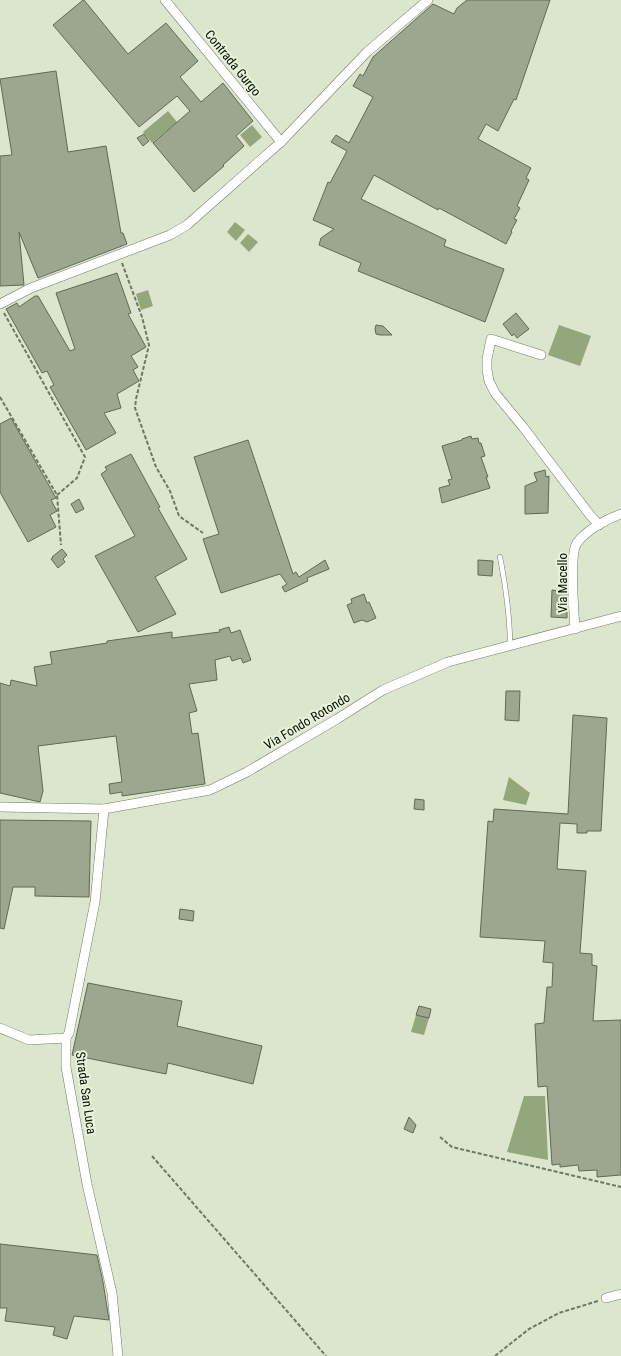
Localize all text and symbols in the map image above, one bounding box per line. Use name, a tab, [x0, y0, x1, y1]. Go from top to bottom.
street label: Contrada Gurgo	[202, 27, 264, 99]
street label: Via Macello	[555, 553, 570, 613]
street label: Via Fondo Rotondo	[261, 690, 353, 752]
street label: Strada San Luca	[73, 1051, 99, 1135]

